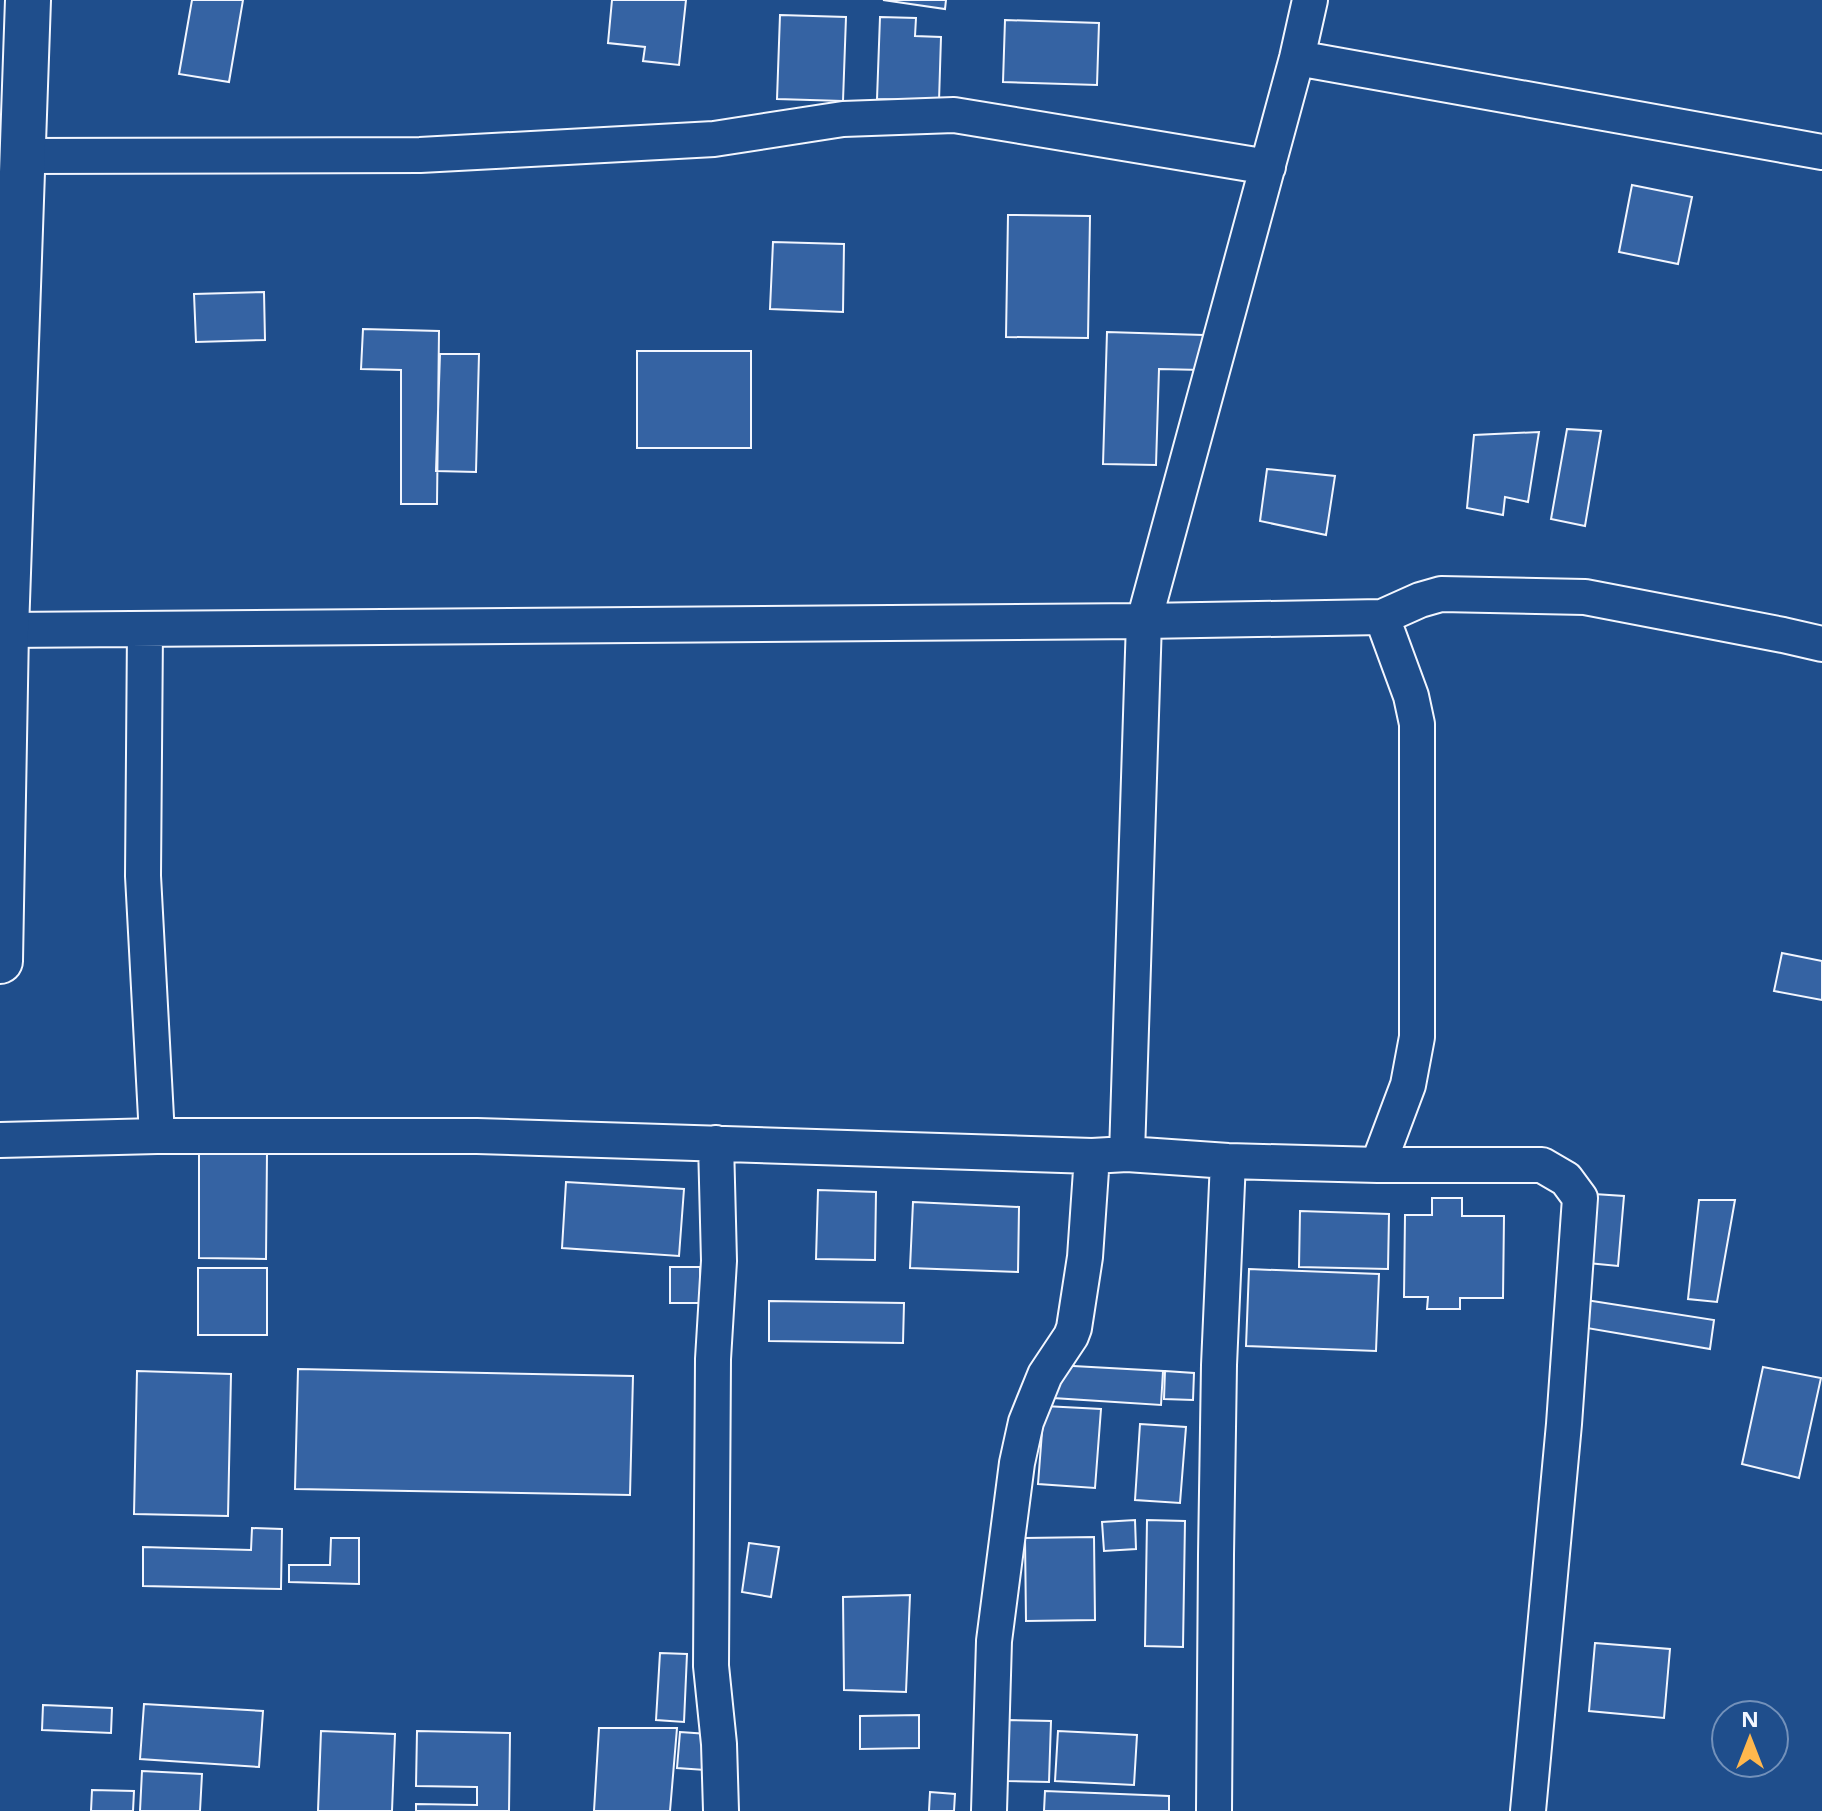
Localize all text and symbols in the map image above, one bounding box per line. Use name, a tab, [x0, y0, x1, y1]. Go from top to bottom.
north arrow	[1710, 1699, 1790, 1779]
text: N	[1741, 1703, 1759, 1733]

